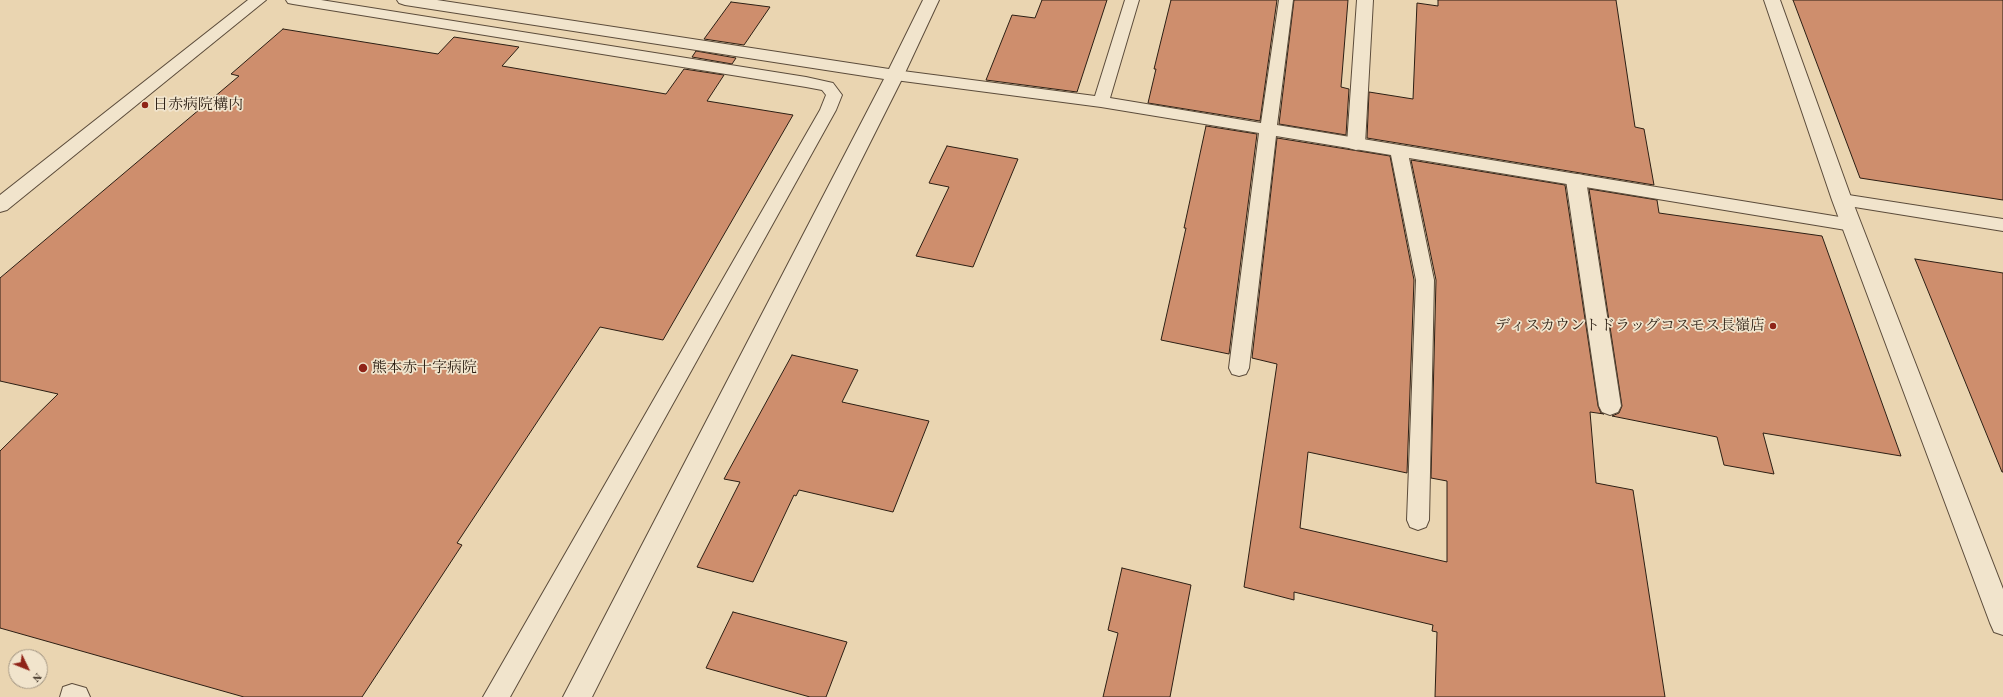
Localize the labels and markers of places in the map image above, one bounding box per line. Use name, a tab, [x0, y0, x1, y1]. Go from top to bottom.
place label: 日赤病院構内	[153, 96, 243, 114]
marker: 日赤病院構内	[140, 100, 150, 110]
place label: ディスカウントドラッグコスモス長嶺店	[1495, 317, 1765, 335]
marker: ディスカウントドラッグコスモス長嶺店	[1768, 321, 1778, 331]
place label: 熊本赤十字病院	[372, 359, 477, 377]
marker: 熊本赤十字病院	[357, 362, 369, 374]

